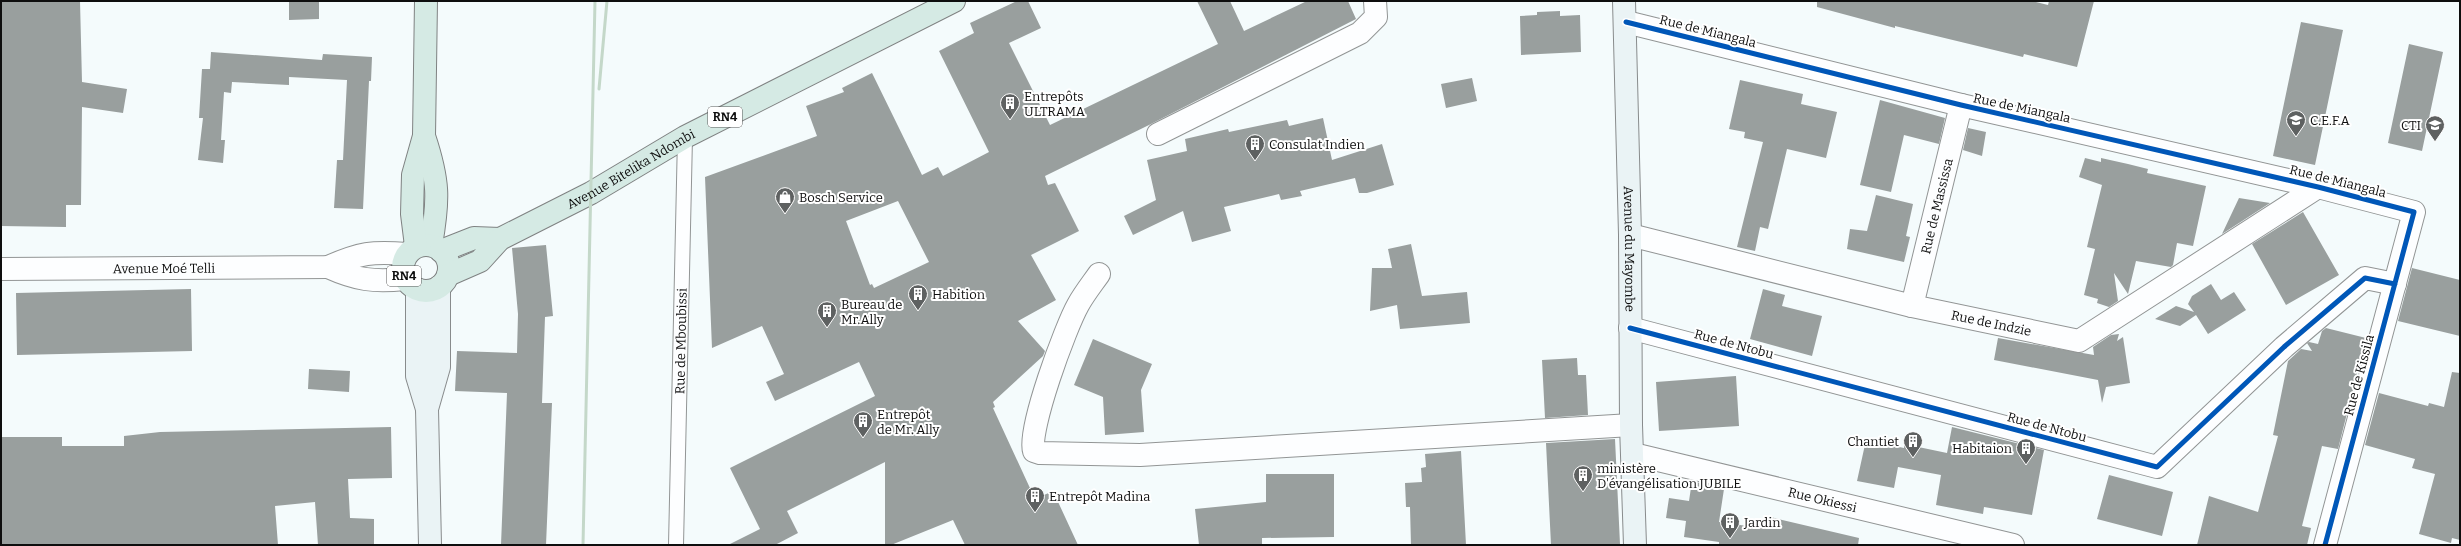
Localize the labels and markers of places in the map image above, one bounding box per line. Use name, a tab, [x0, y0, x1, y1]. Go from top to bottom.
place label: Entrepôts ULTRAMA	[1024, 89, 1086, 119]
building icon: Entrepôts ULTRAMA	[999, 92, 1021, 120]
school or university icon: C.E.F.A	[2285, 109, 2307, 137]
place label: C.E.F.A	[2310, 113, 2351, 128]
school or university icon: CTI	[2424, 114, 2446, 142]
place label: CTI	[2401, 118, 2421, 133]
building icon: Consulat Indien	[1244, 133, 1266, 161]
place label: Consulat Indien	[1269, 137, 1365, 152]
shop icon: Bosch Service	[774, 186, 796, 214]
place label: Bosch Service	[799, 190, 883, 205]
building icon: Habition	[907, 283, 929, 311]
place label: Habition	[932, 287, 986, 302]
place label: Bureau de Mr.Ally	[841, 297, 902, 327]
building icon: Bureau de Mr.Ally	[816, 300, 838, 328]
place label: Entrepôt de Mr. Ally	[877, 407, 940, 437]
building icon: Entrepôt de Mr. Ally	[852, 410, 874, 438]
building icon: Chantiet	[1902, 430, 1924, 458]
place label: Chantiet	[1847, 434, 1899, 449]
building icon: Habitaion	[2015, 437, 2037, 465]
place label: Habitaion	[1952, 441, 2013, 456]
place label: ministère D'évangélisation JUBILE	[1597, 461, 1741, 491]
building icon: ministère D'évangélisation JUBILE	[1572, 464, 1594, 492]
building icon: Entrepôt Madina	[1024, 485, 1046, 513]
place label: Entrepôt Madina	[1049, 489, 1150, 504]
building icon: Jardin	[1719, 511, 1741, 539]
place label: Jardin	[1743, 515, 1781, 530]

